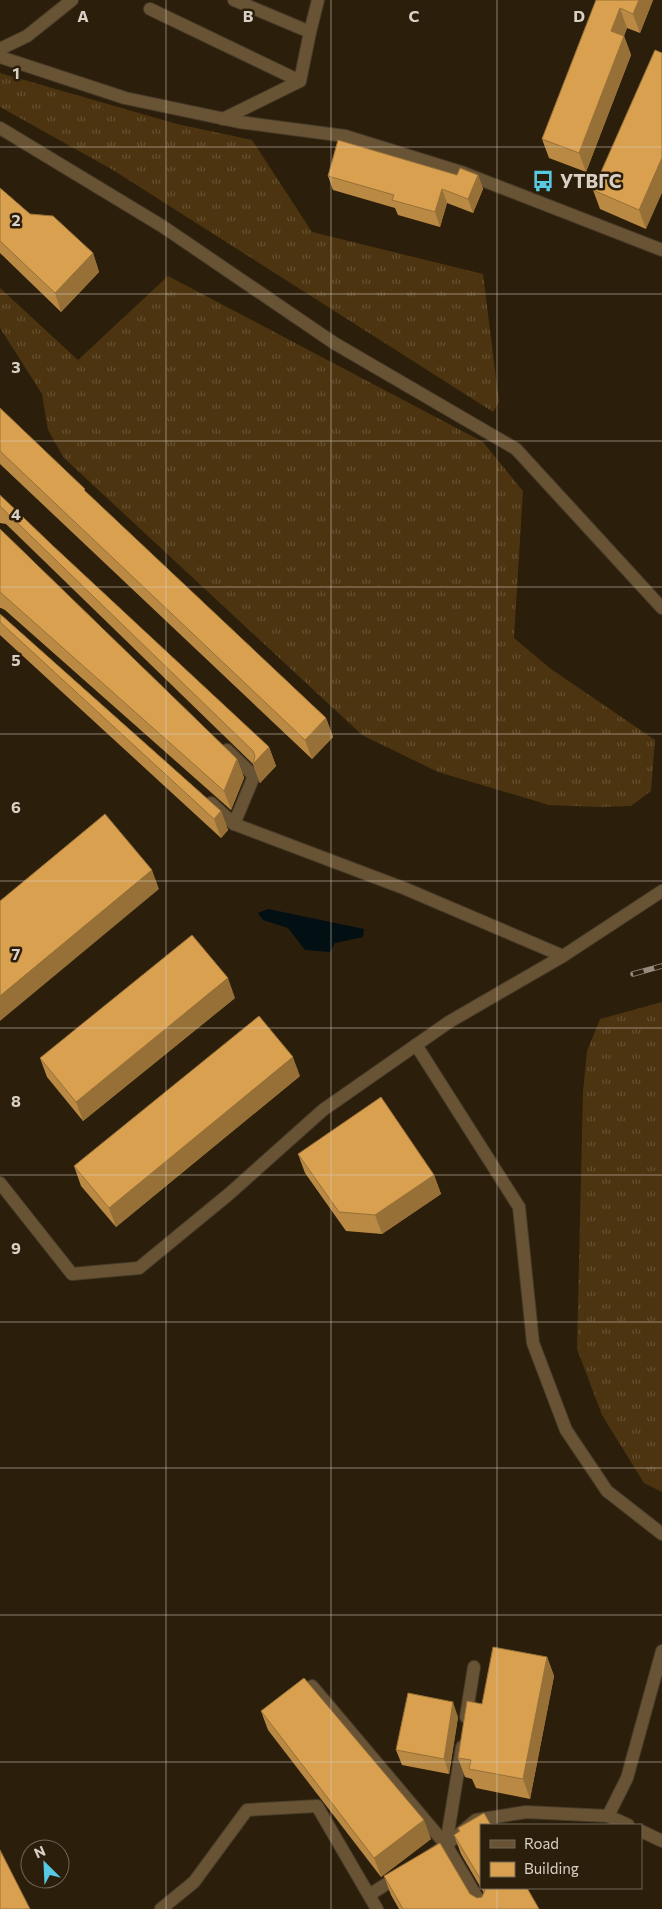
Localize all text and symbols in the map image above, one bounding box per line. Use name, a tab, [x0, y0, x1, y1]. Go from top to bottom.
text: A	[77, 6, 89, 25]
text: B	[243, 6, 254, 25]
text: C	[409, 6, 420, 25]
text: D	[573, 6, 585, 25]
text: 1	[12, 63, 20, 82]
bus stop icon: УТВГС	[530, 168, 556, 194]
place label: УТВГС	[560, 169, 622, 192]
text: 2	[11, 210, 21, 229]
text: 3	[11, 357, 21, 376]
text: 4	[11, 504, 21, 523]
text: 5	[11, 650, 21, 669]
text: 6	[11, 797, 21, 816]
text: 7	[12, 944, 21, 963]
text: 8	[11, 1091, 21, 1110]
text: 9	[11, 1238, 21, 1257]
legend	[480, 1824, 642, 1889]
text: Road	[524, 1834, 559, 1852]
north arrow	[20, 1839, 70, 1889]
text: N	[31, 1842, 48, 1862]
text: Building	[524, 1859, 579, 1877]

